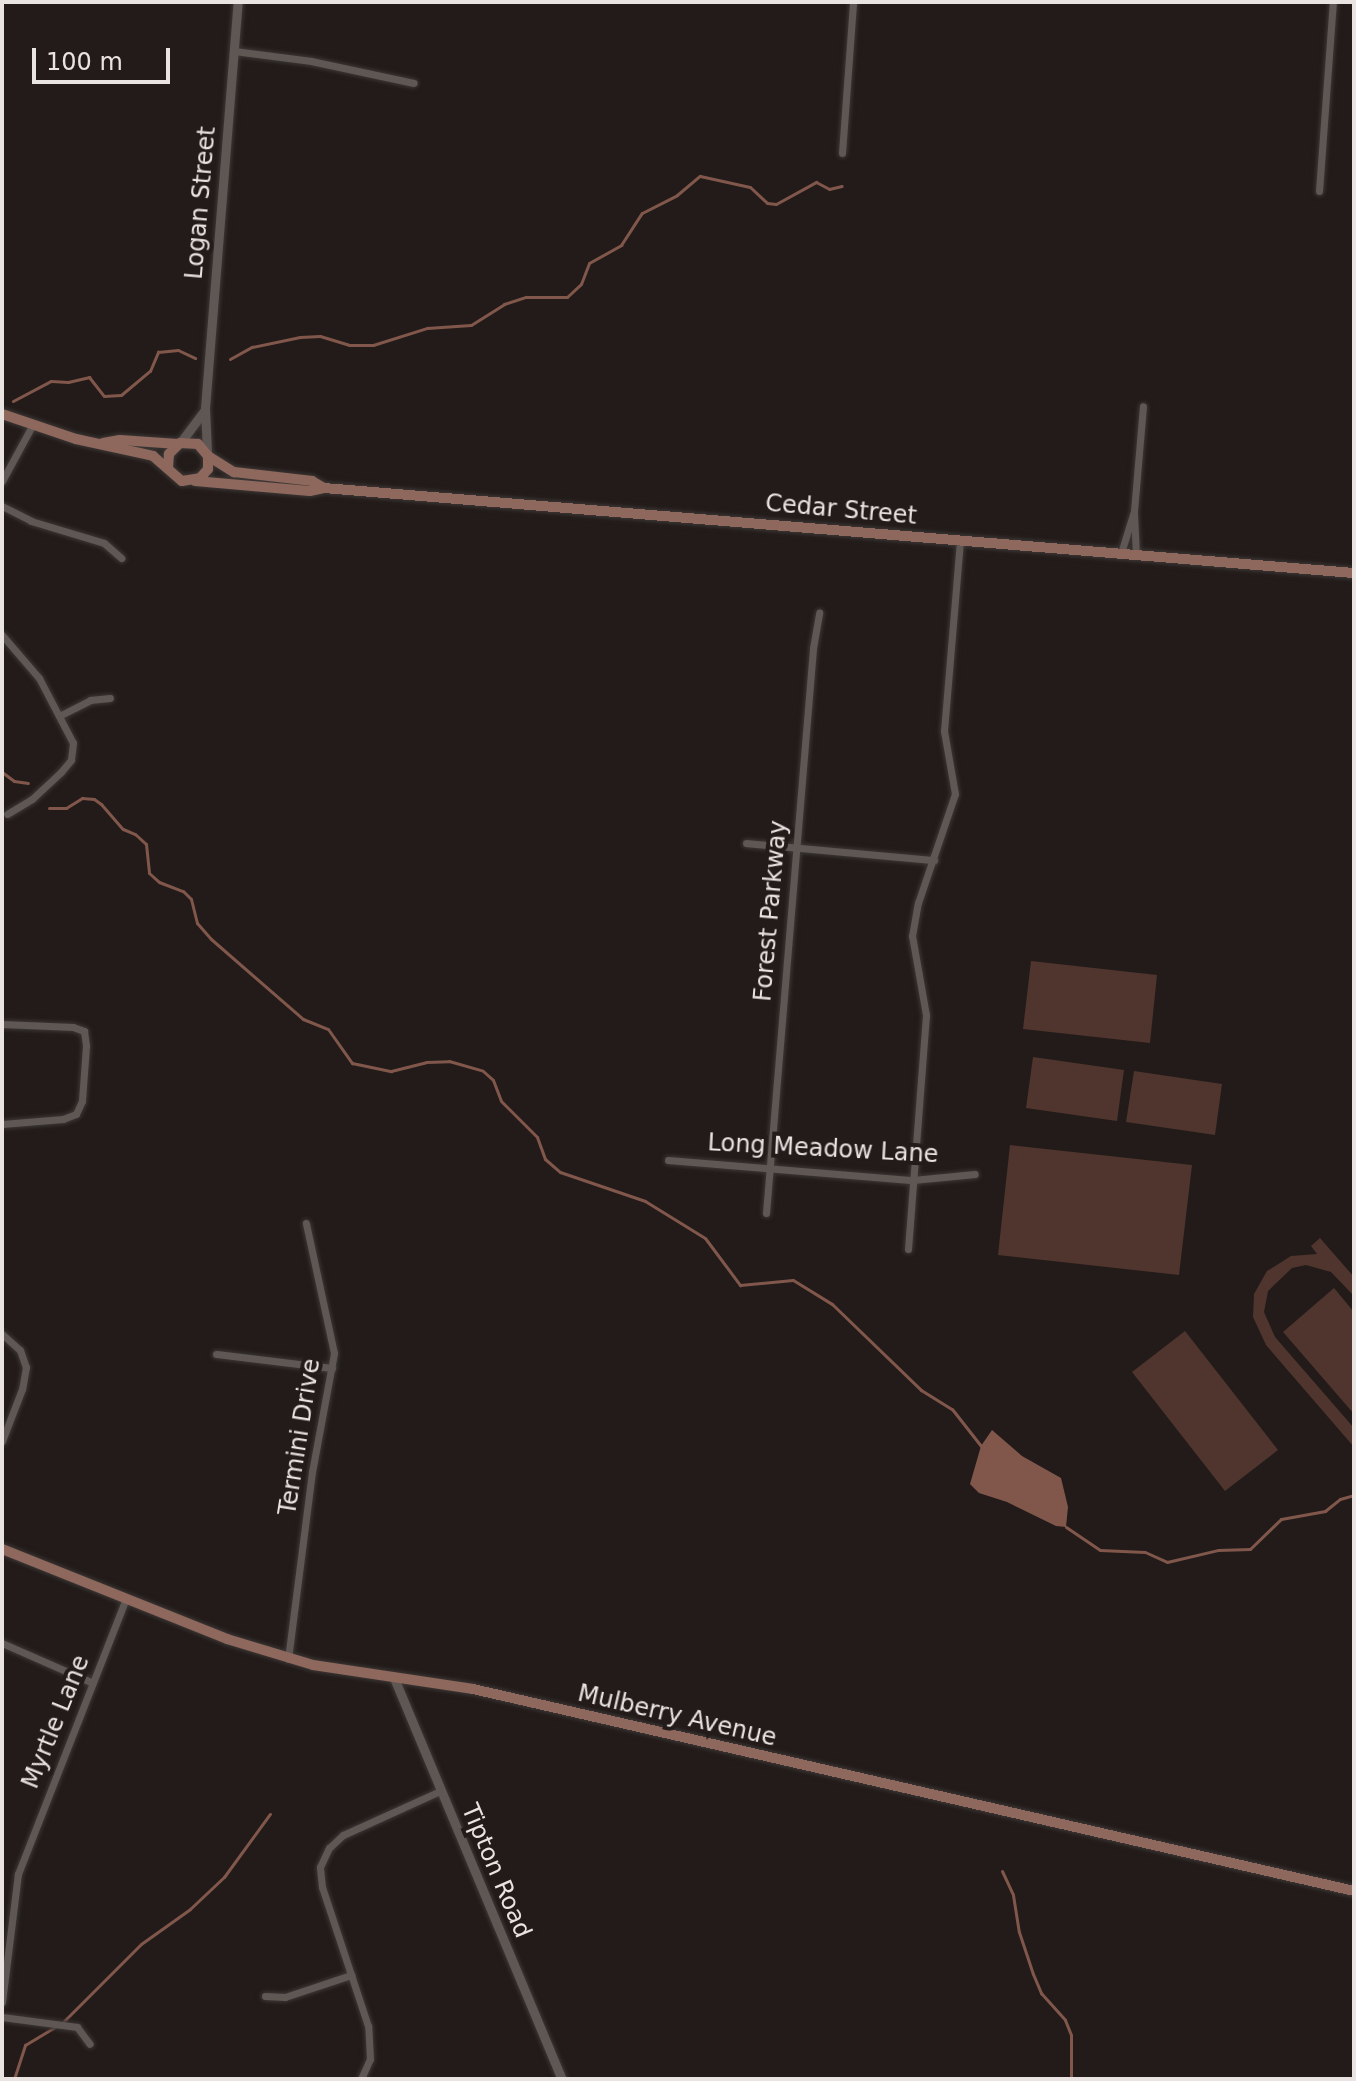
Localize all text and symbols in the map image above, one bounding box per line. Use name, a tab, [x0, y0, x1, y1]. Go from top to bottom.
scale bar	[36, 32, 174, 82]
text: 100 m	[46, 48, 123, 76]
street label: Logan Street	[180, 125, 222, 281]
street label: Cedar Street	[764, 489, 918, 531]
street label: Forest Parkway	[749, 819, 793, 1003]
street label: Long Meadow Lane	[707, 1129, 939, 1169]
street label: Termini Drive	[273, 1357, 327, 1517]
street label: Myrtle Lane	[16, 1651, 96, 1793]
street label: Mulberry Avenue	[575, 1679, 779, 1753]
street label: Tipton Road	[455, 1800, 537, 1942]

